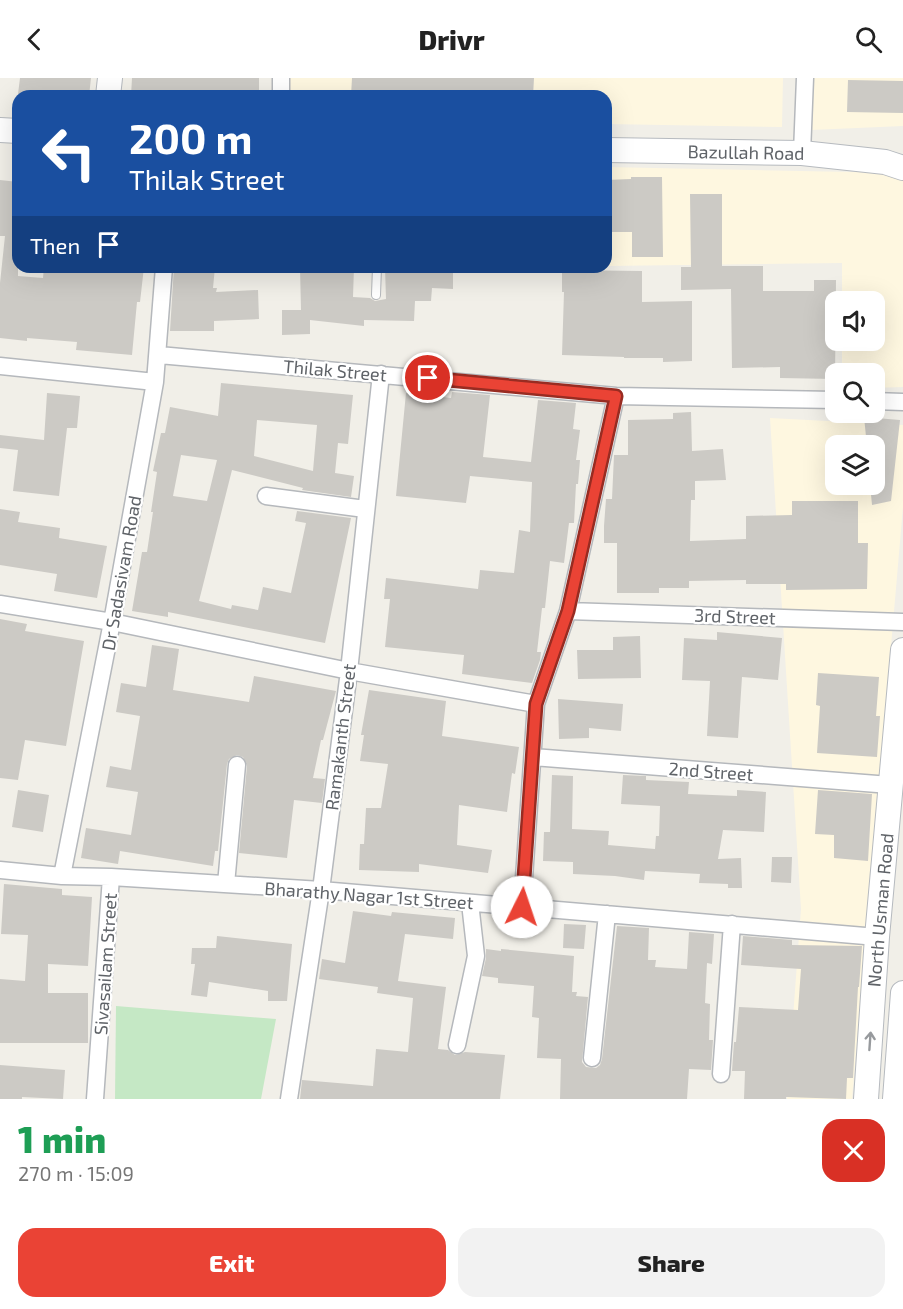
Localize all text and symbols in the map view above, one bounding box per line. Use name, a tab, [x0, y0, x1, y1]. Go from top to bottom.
icon: back	[18, 23, 51, 56]
text: Drivr	[418, 23, 485, 55]
icon: search	[852, 23, 885, 56]
text: 200 m	[129, 112, 252, 162]
icon: left	[30, 114, 108, 192]
street label: Bazullah Road	[687, 140, 805, 164]
text: Thilak Street	[129, 163, 284, 195]
icon: arrive	[92, 228, 125, 261]
text: Then	[30, 232, 80, 258]
map controls	[825, 291, 885, 495]
button: sound	[825, 291, 885, 351]
pin	[402, 352, 453, 403]
street label: Thilak Street	[282, 355, 388, 385]
icon: arrive	[411, 361, 444, 394]
button: search	[825, 363, 885, 423]
button: layers	[825, 435, 885, 495]
street label: Dr Sadasivam Road	[97, 494, 145, 652]
street label: 3rd Street	[694, 604, 776, 628]
street label: Ramakanth Street	[320, 662, 360, 812]
street label: 2nd Street	[668, 757, 754, 785]
street label: North Usman Road	[862, 832, 898, 988]
position arrow	[490, 875, 554, 939]
street label: Bharathy Nagar 1st Street	[264, 877, 474, 913]
street label: Sivasailam Street	[89, 892, 121, 1036]
one-way arrow	[864, 1031, 875, 1051]
text: 1 min	[18, 1117, 106, 1160]
button: close	[822, 1119, 885, 1182]
text: 270 m · 15:09	[18, 1161, 134, 1185]
button: Exit	[18, 1228, 446, 1297]
button: Share	[458, 1228, 885, 1297]

